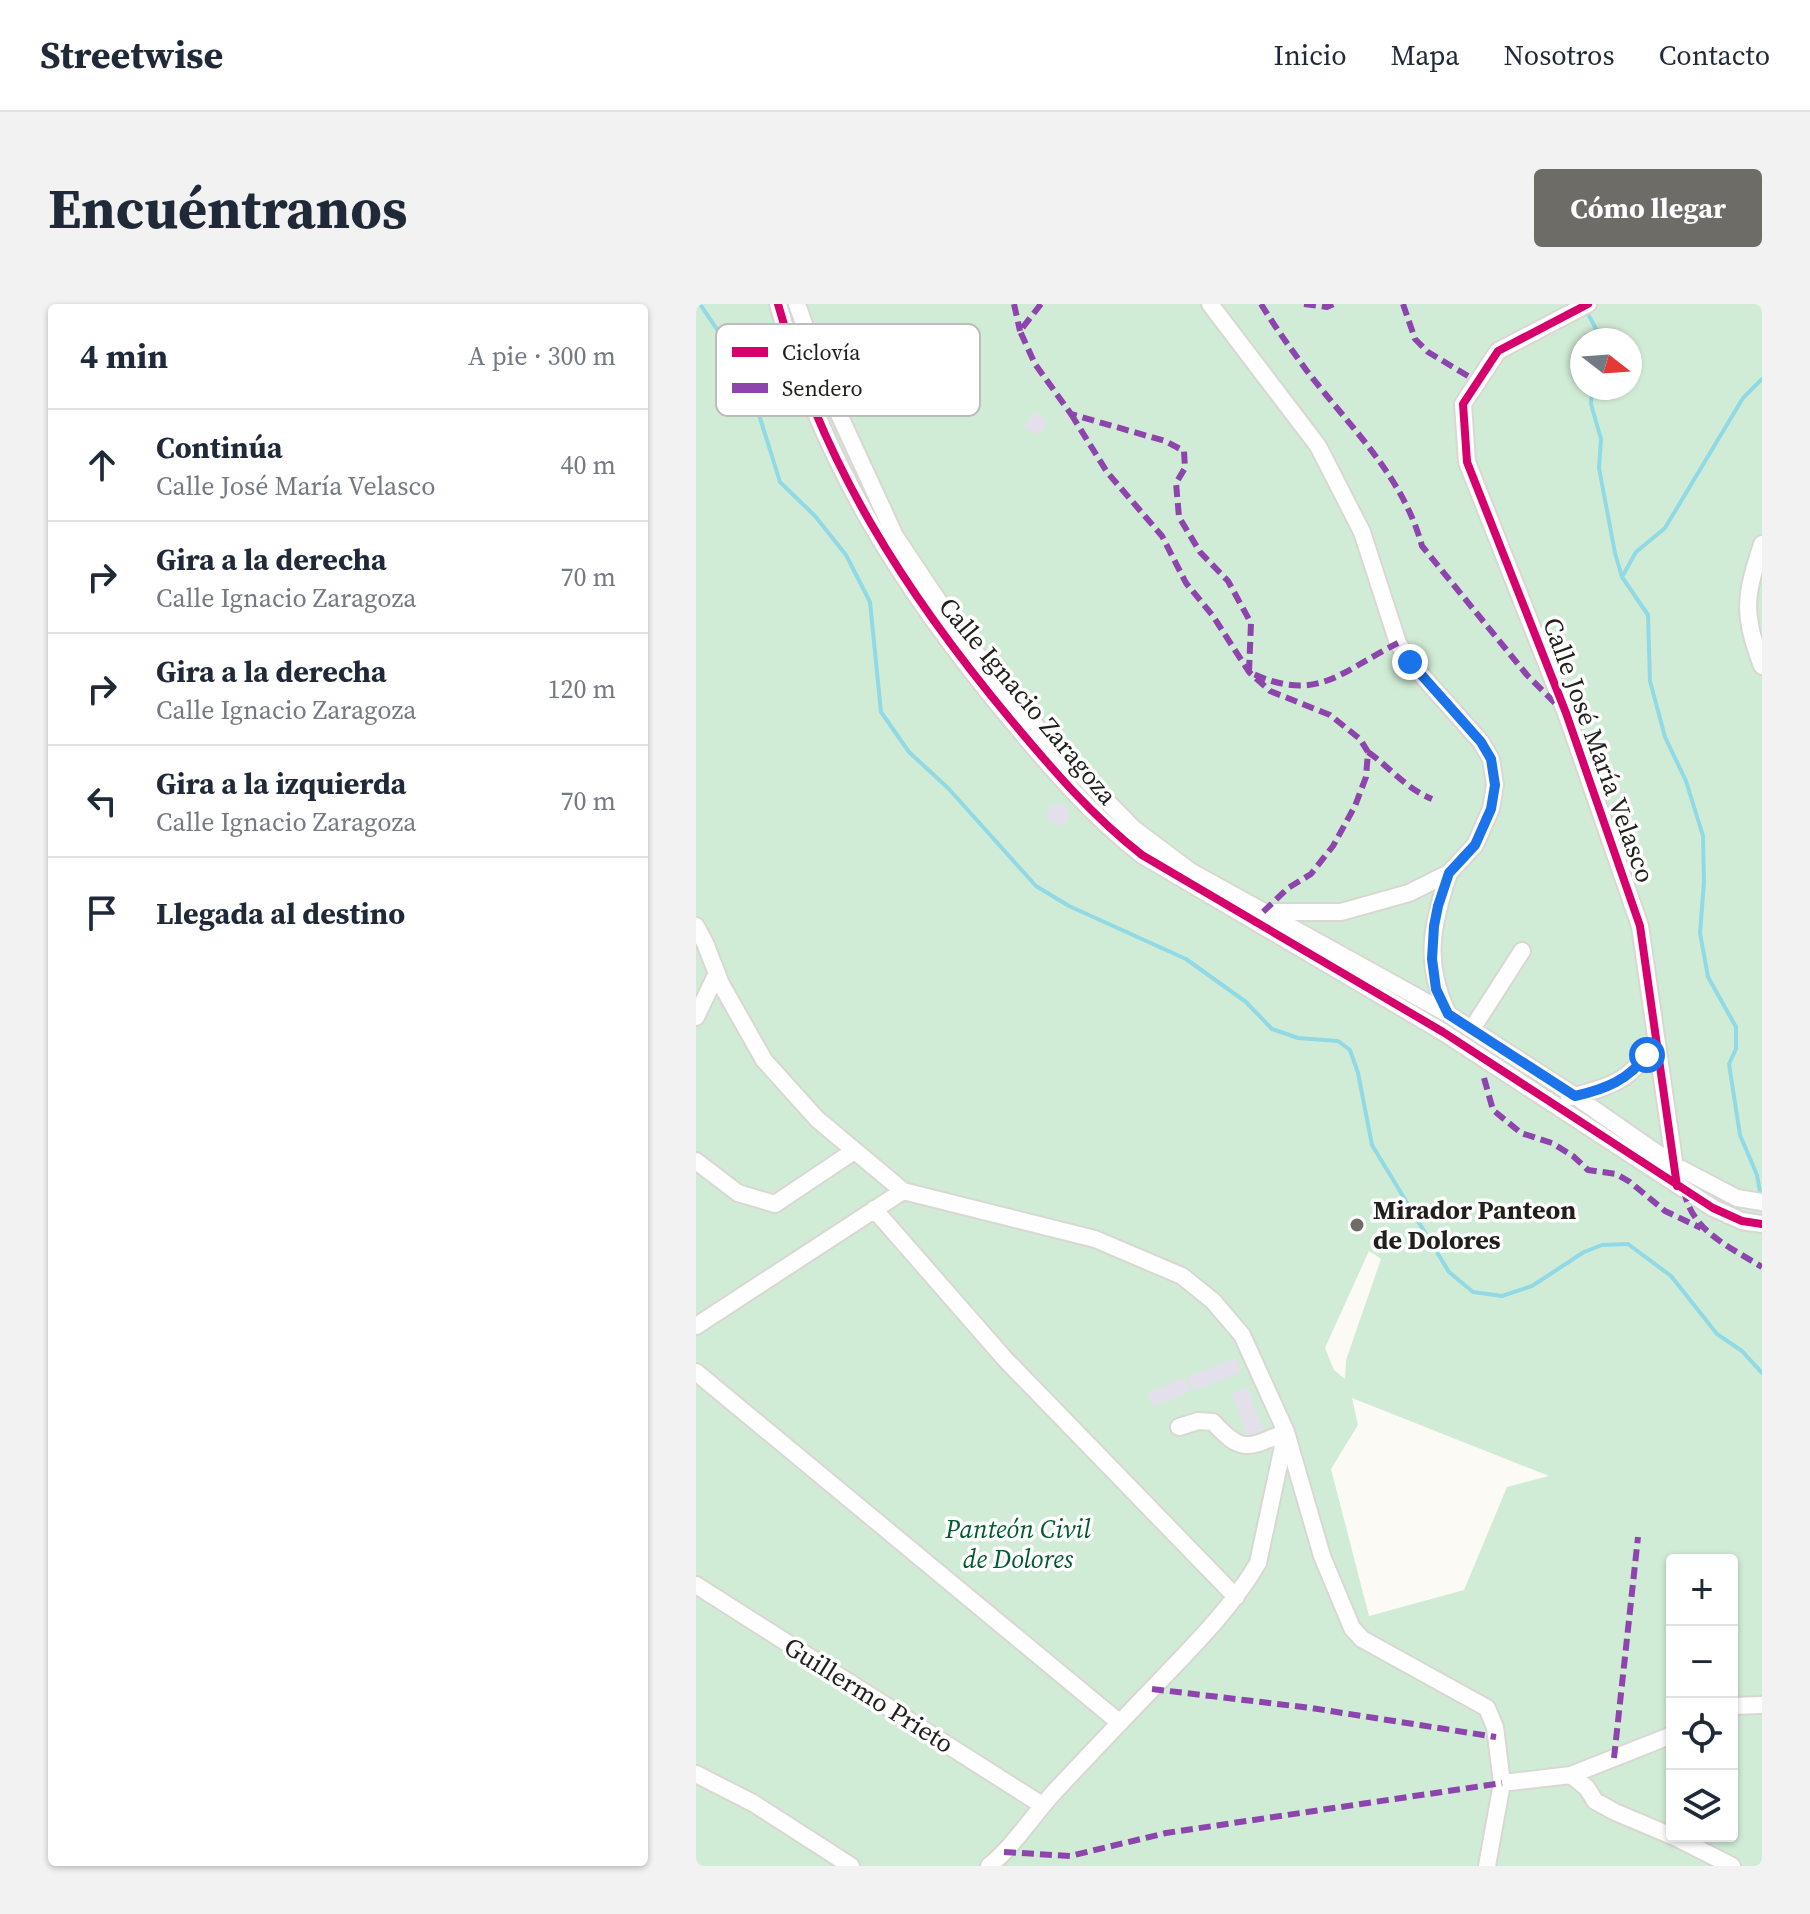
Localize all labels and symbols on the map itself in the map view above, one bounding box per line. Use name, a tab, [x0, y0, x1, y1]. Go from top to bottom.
legend	[716, 324, 980, 416]
north arrow	[1570, 328, 1642, 400]
text: Ciclovía	[782, 337, 861, 367]
text: Sendero	[782, 373, 863, 403]
street label: Calle Ignacio Zaragoza	[930, 590, 1126, 813]
street label: Calle José María Velasco	[1534, 613, 1664, 887]
route end	[1392, 644, 1428, 680]
route start	[1629, 1037, 1665, 1073]
place label: Mirador Panteon de Dolores	[1373, 1192, 1576, 1258]
marker: Mirador Panteon de Dolores	[1348, 1216, 1366, 1234]
park label: Panteón Civil de Dolores	[944, 1511, 1091, 1577]
street label: Guillermo Prieto	[777, 1628, 961, 1762]

